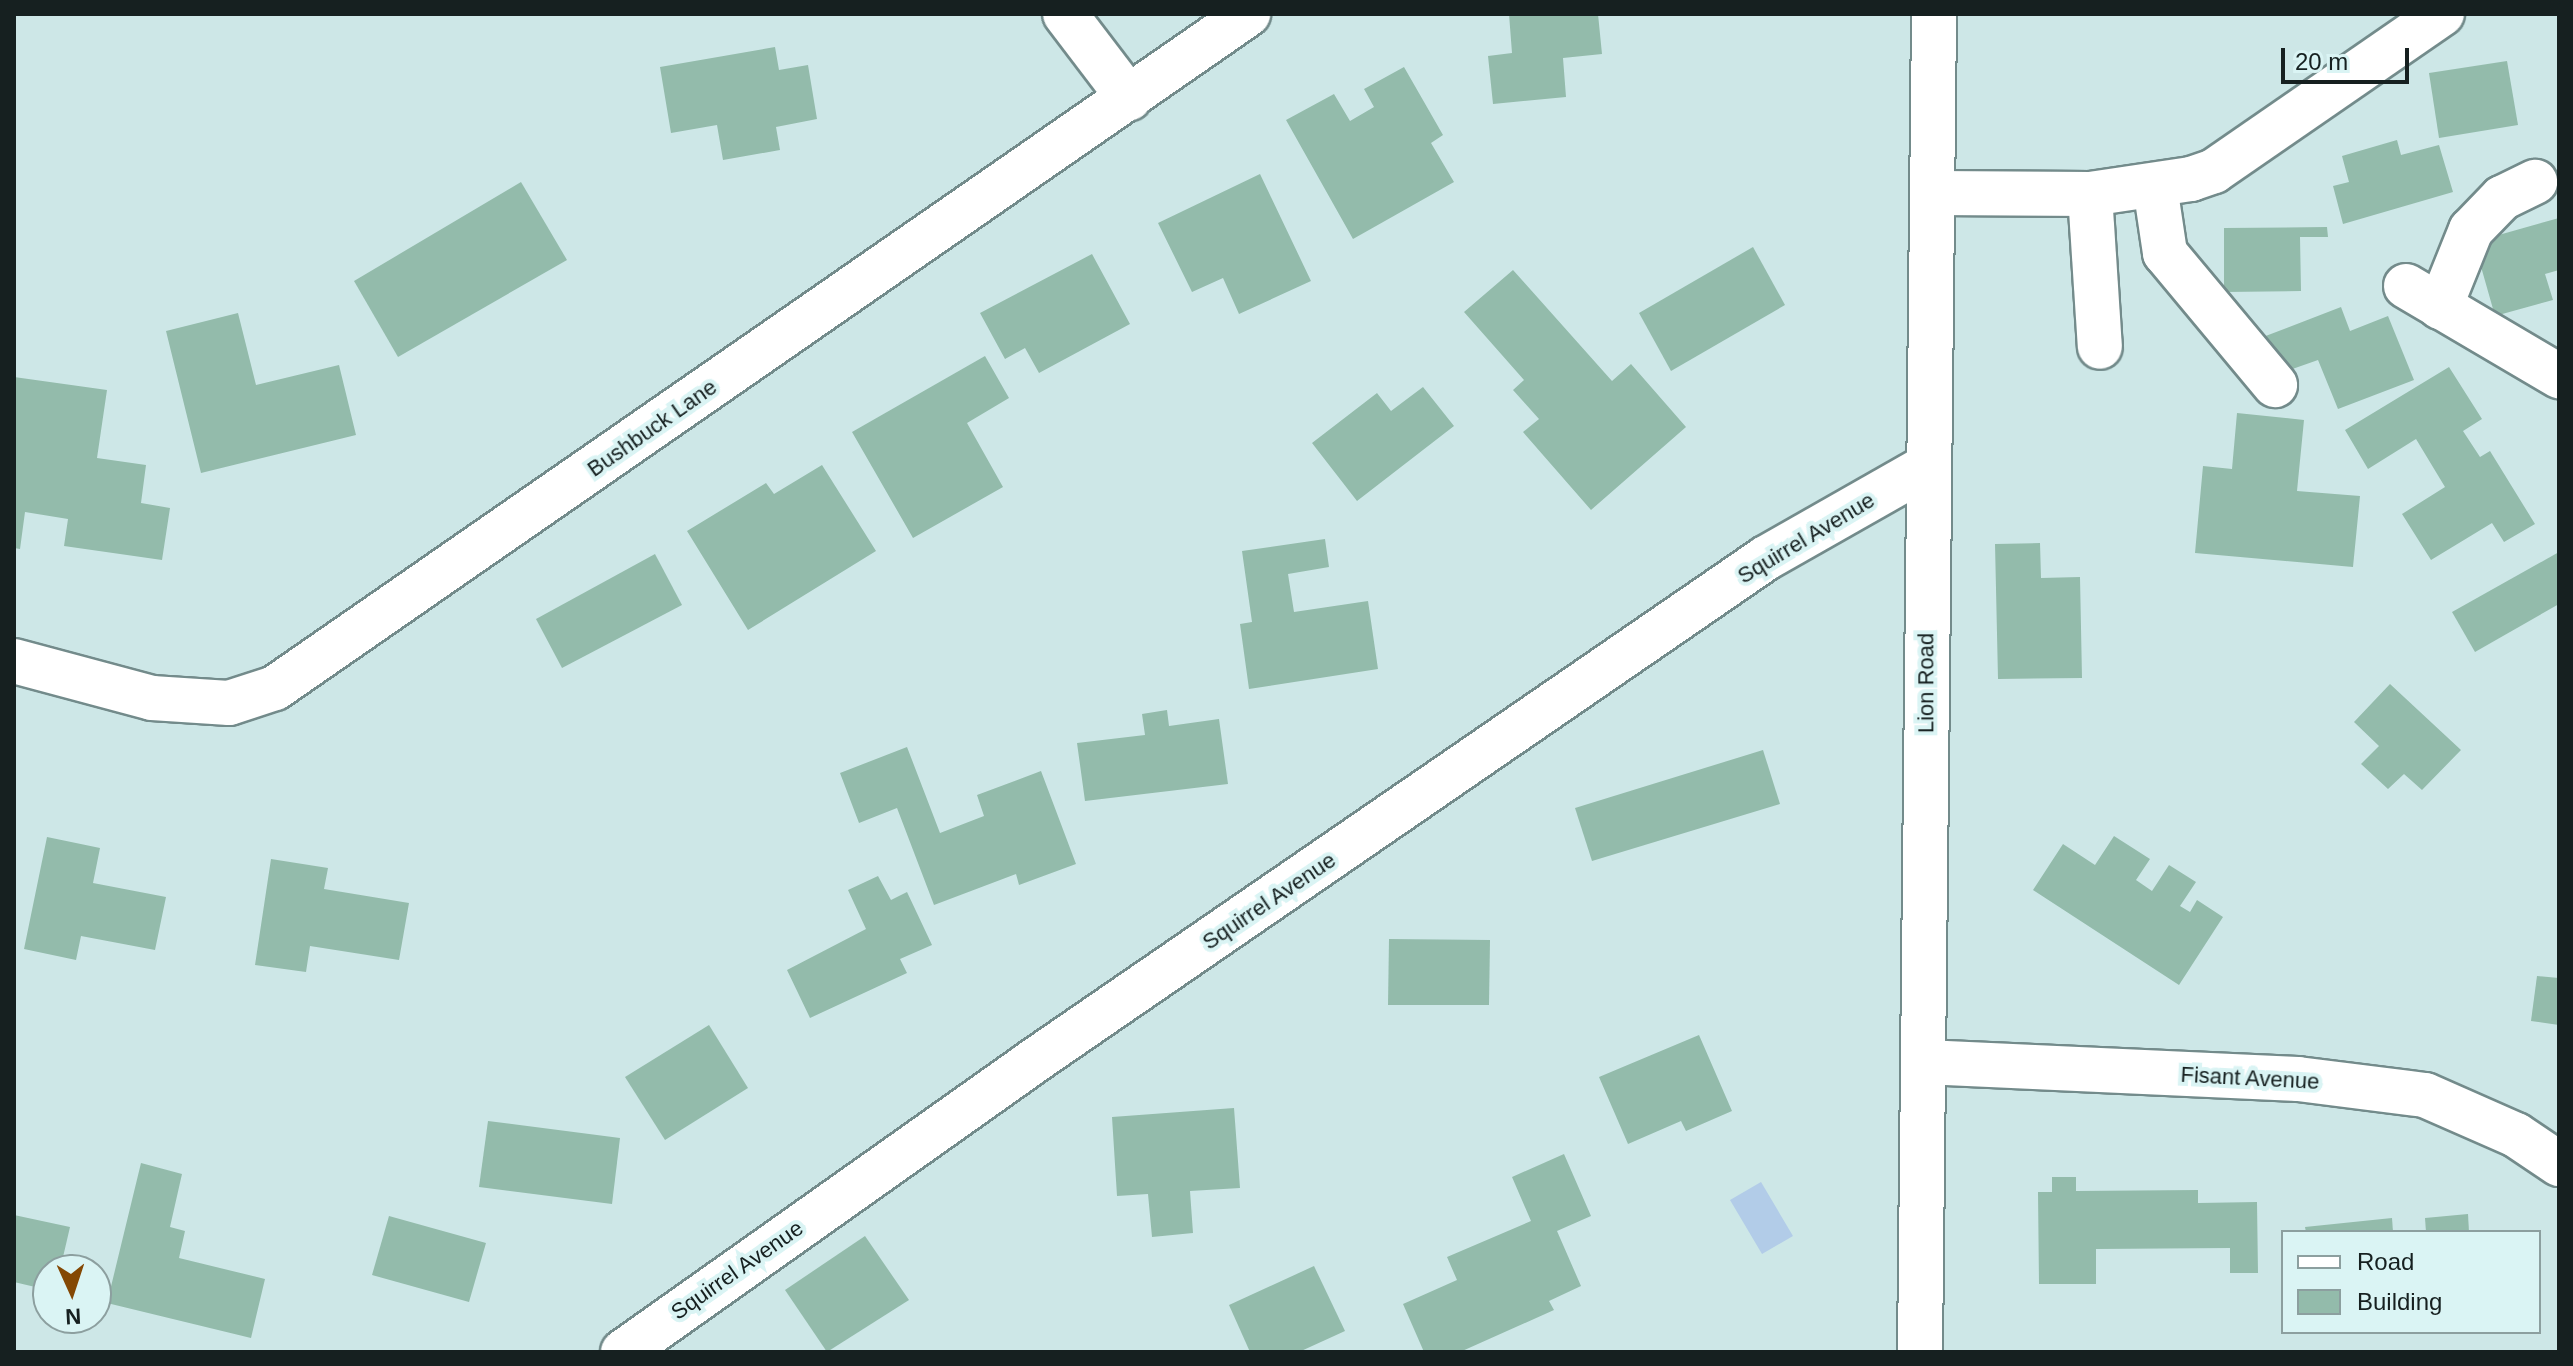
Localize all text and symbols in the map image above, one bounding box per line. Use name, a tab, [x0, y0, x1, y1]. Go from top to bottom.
scale bar	[2285, 32, 2413, 82]
text: 20 m	[2295, 48, 2348, 75]
street label: Bushbuck Lane	[582, 374, 722, 482]
street label: Squirrel Avenue	[1732, 486, 1880, 590]
street label: Lion Road	[1913, 633, 1939, 733]
street label: Squirrel Avenue	[1197, 846, 1341, 956]
street label: Fisant Avenue	[2179, 1061, 2321, 1095]
street label: Squirrel Avenue	[665, 1214, 809, 1326]
legend	[2281, 1230, 2541, 1334]
text: Road	[2357, 1248, 2414, 1275]
north arrow	[32, 1254, 112, 1334]
text: Building	[2357, 1288, 2442, 1315]
text: N	[65, 1304, 82, 1329]

